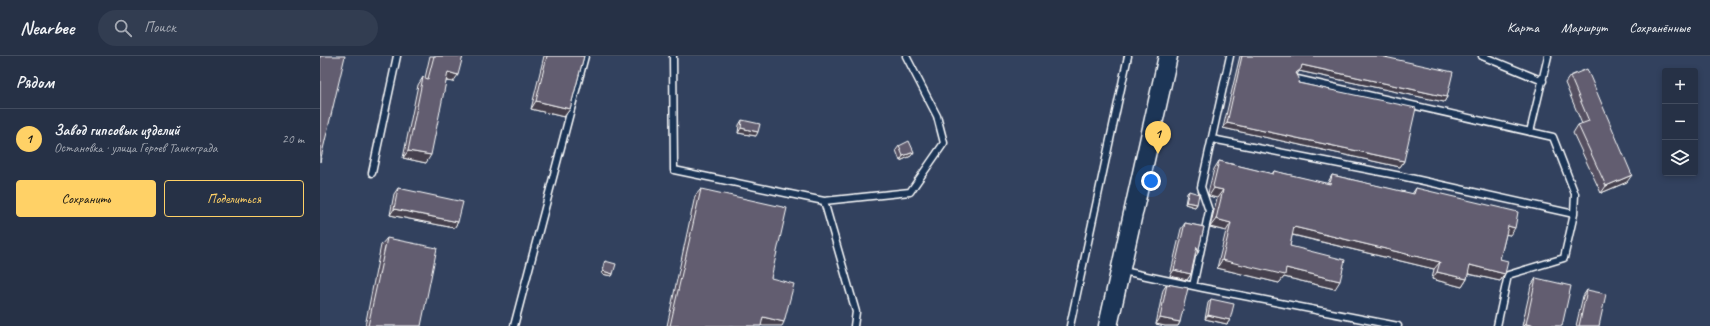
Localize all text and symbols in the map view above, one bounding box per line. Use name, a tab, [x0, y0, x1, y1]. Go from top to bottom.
search box	[98, 10, 378, 46]
text: Nearbee	[20, 16, 74, 40]
icon: search	[112, 17, 134, 39]
text: Поиск	[144, 18, 176, 37]
text: Карта	[1507, 19, 1539, 36]
text: Маршрут	[1561, 19, 1607, 36]
text: Сохранённые	[1629, 19, 1690, 36]
map controls	[1662, 68, 1698, 176]
button: +	[1662, 68, 1698, 104]
text: Рядом	[16, 72, 54, 93]
button: −	[1662, 104, 1698, 140]
text: Завод гипсовых изделий	[54, 121, 180, 140]
pin: 1	[1145, 121, 1171, 154]
text: 1	[26, 131, 32, 147]
text: 20 m	[282, 131, 304, 147]
text: Остановка · улица Героев Танкограда	[54, 140, 218, 156]
button: layers	[1662, 140, 1698, 176]
your location	[1141, 171, 1161, 191]
button: Сохранить	[16, 180, 156, 217]
button: Поделиться	[164, 180, 304, 217]

